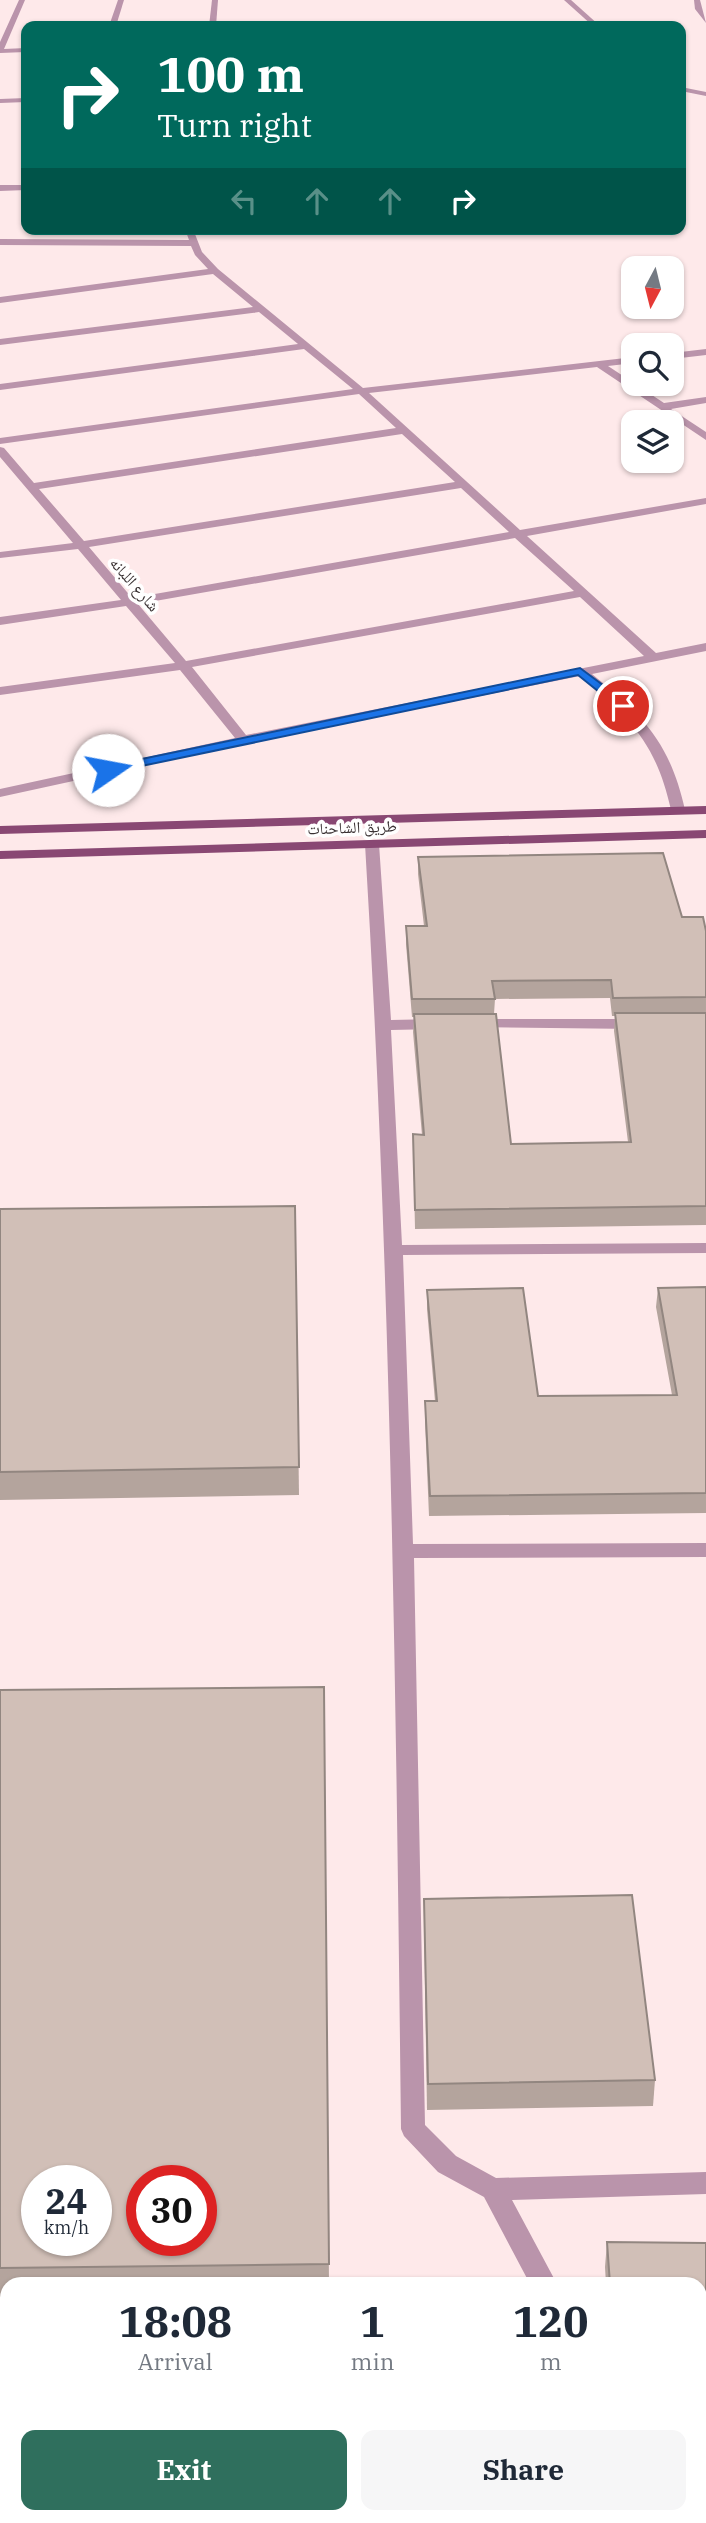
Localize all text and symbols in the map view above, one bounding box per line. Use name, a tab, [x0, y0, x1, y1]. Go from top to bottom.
text: 100 m	[157, 42, 304, 105]
icon: right	[42, 49, 133, 140]
text: Turn right	[157, 104, 312, 146]
icon: left	[225, 182, 263, 220]
icon: ahead	[298, 182, 336, 220]
icon: ahead	[371, 182, 409, 220]
icon: right	[444, 182, 482, 220]
north arrow	[621, 256, 684, 318]
map controls	[621, 256, 684, 473]
button: search	[621, 333, 684, 396]
button: layers	[621, 410, 684, 473]
street label: شارع اللبانه	[105, 553, 164, 616]
pin	[593, 676, 653, 736]
icon: arrive	[604, 687, 642, 725]
position arrow	[71, 733, 145, 807]
street label: طريق الشاحنات	[307, 815, 397, 840]
speed limit sign: 30	[126, 2165, 217, 2256]
text: 24	[45, 2178, 88, 2224]
text: km/h	[44, 2216, 89, 2239]
text: 18:08	[118, 2294, 232, 2349]
text: 1	[360, 2294, 385, 2349]
text: 120	[513, 2294, 588, 2349]
text: Arrival	[138, 2346, 213, 2376]
text: min	[351, 2346, 394, 2376]
text: m	[540, 2346, 562, 2376]
button: Exit	[21, 2430, 347, 2510]
button: Share	[361, 2430, 686, 2510]

